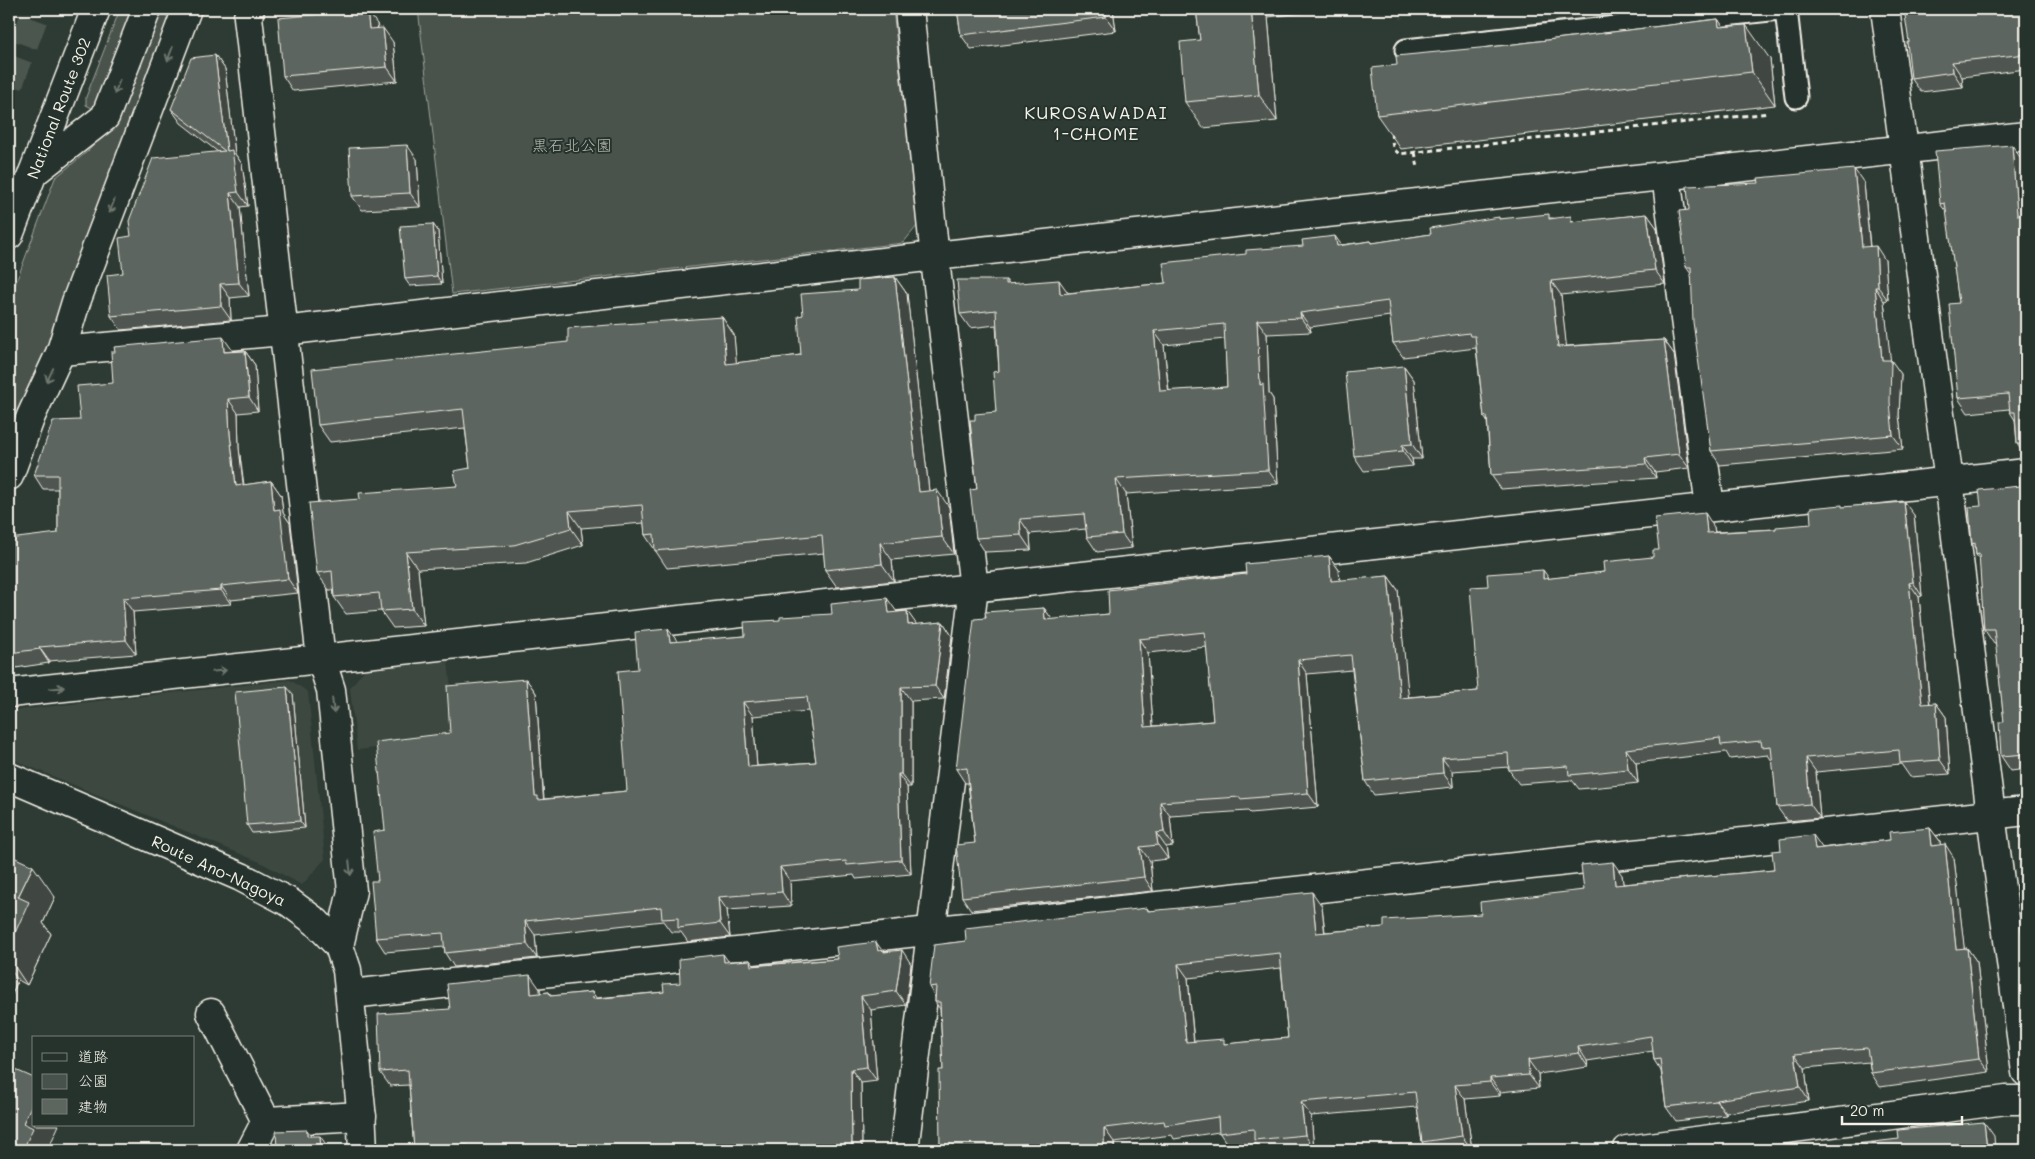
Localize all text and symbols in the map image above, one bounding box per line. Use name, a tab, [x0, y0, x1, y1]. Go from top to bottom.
street label: National Route 302	[21, 34, 95, 182]
one-way arrow	[165, 46, 174, 62]
one-way arrow	[112, 79, 121, 94]
district label: KUROSAWADAI 1-CHOME	[1024, 100, 1168, 145]
park label: 黒石北公園	[532, 134, 612, 155]
one-way arrow	[107, 198, 116, 214]
one-way arrow	[45, 367, 54, 382]
one-way arrow	[210, 666, 226, 676]
one-way arrow	[49, 683, 65, 693]
one-way arrow	[328, 698, 338, 714]
street label: Route Ano-Nagoya	[149, 830, 289, 910]
one-way arrow	[345, 859, 355, 875]
legend	[32, 1036, 195, 1126]
text: 道路	[78, 1046, 108, 1066]
text: 公園	[78, 1070, 108, 1090]
scale bar	[1842, 1094, 1962, 1126]
text: 建物	[78, 1096, 108, 1116]
text: 20 m	[1850, 1100, 1884, 1120]

